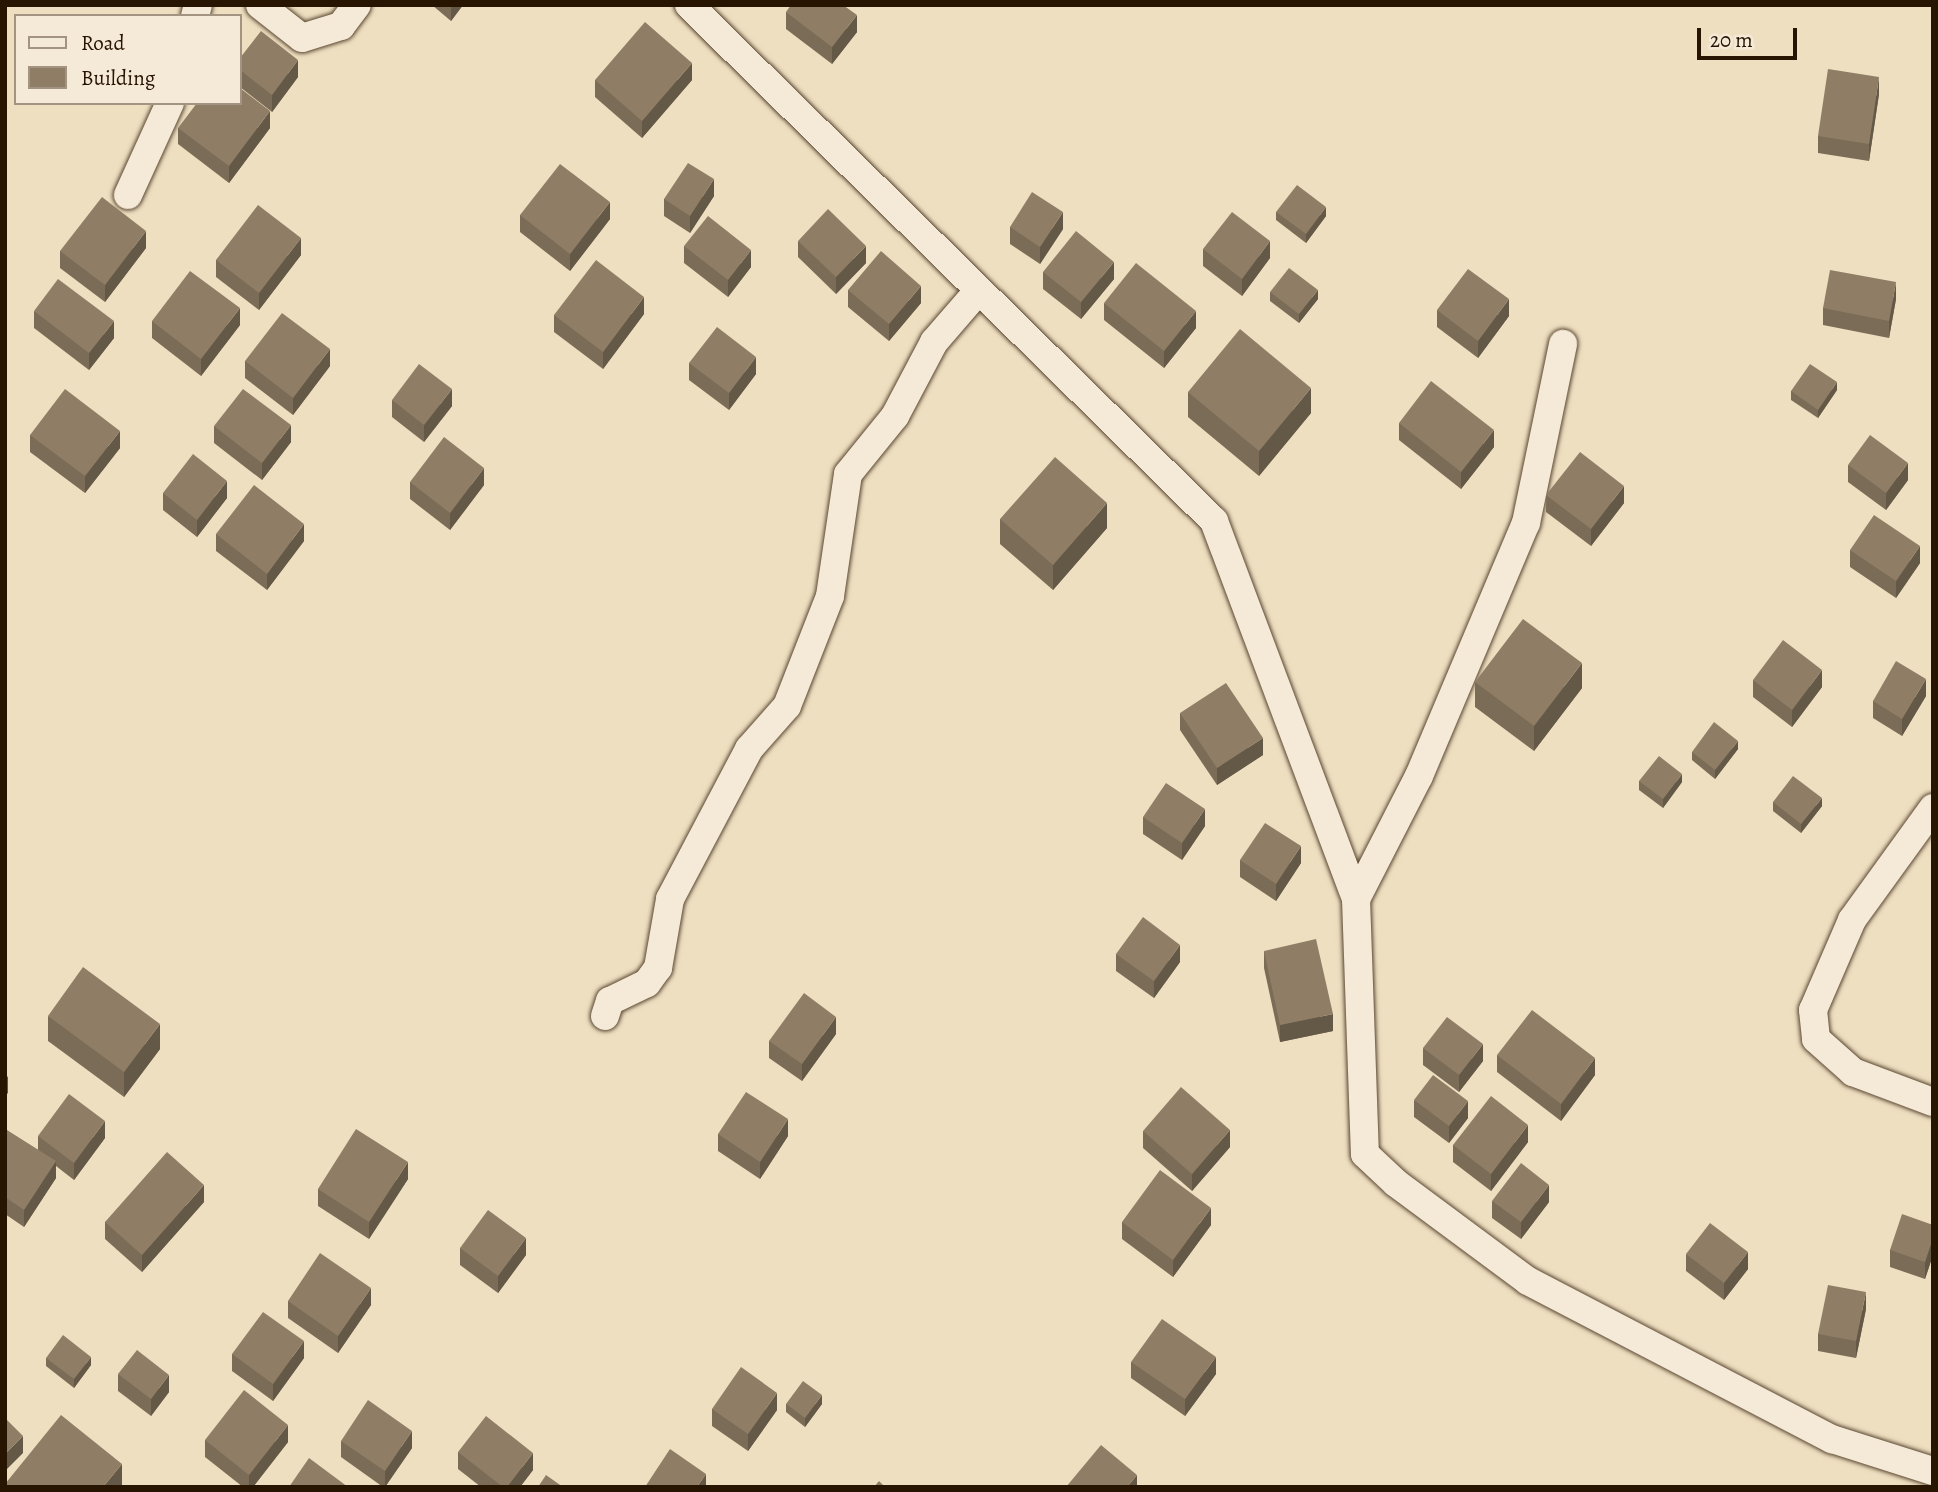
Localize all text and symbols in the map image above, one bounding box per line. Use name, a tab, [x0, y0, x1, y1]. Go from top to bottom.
legend	[14, 14, 242, 105]
scale bar	[1700, 14, 1800, 58]
text: 20 m	[1710, 26, 1753, 54]
text: Road	[81, 29, 125, 57]
text: Building	[81, 64, 155, 92]

